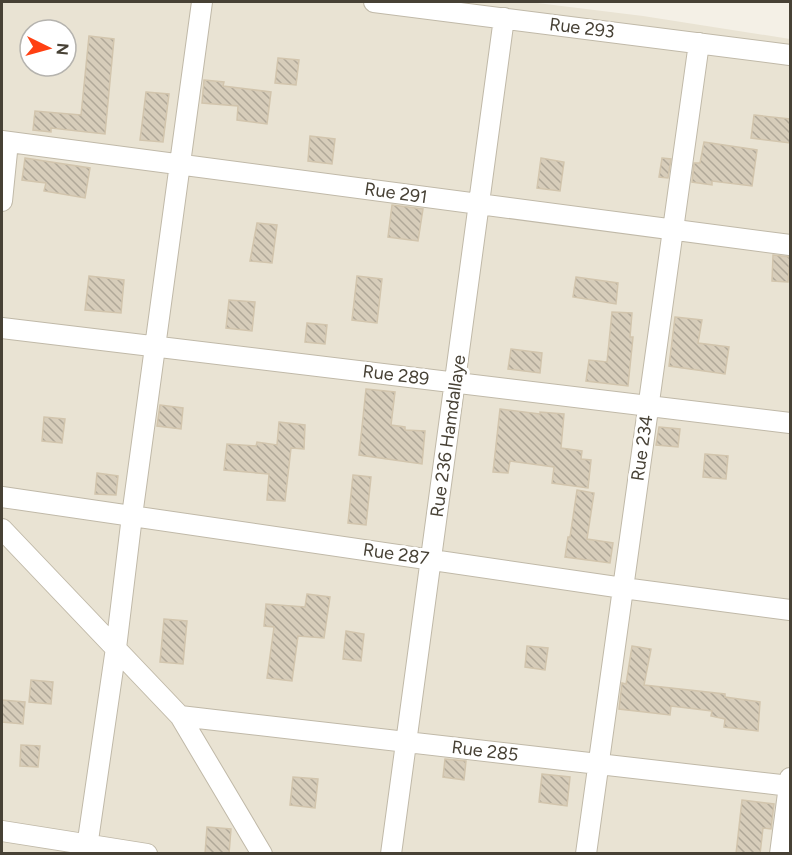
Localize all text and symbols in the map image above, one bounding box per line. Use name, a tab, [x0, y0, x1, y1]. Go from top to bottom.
street label: Rue 293	[548, 13, 616, 43]
north arrow	[18, 18, 78, 78]
text: N	[52, 42, 72, 56]
street label: Rue 291	[363, 178, 429, 208]
street label: Rue 236 Hamdallaye	[426, 353, 470, 519]
street label: Rue 289	[361, 360, 431, 390]
street label: Rue 234	[626, 413, 658, 483]
street label: Rue 287	[362, 538, 431, 570]
street label: Rue 285	[450, 736, 520, 766]

